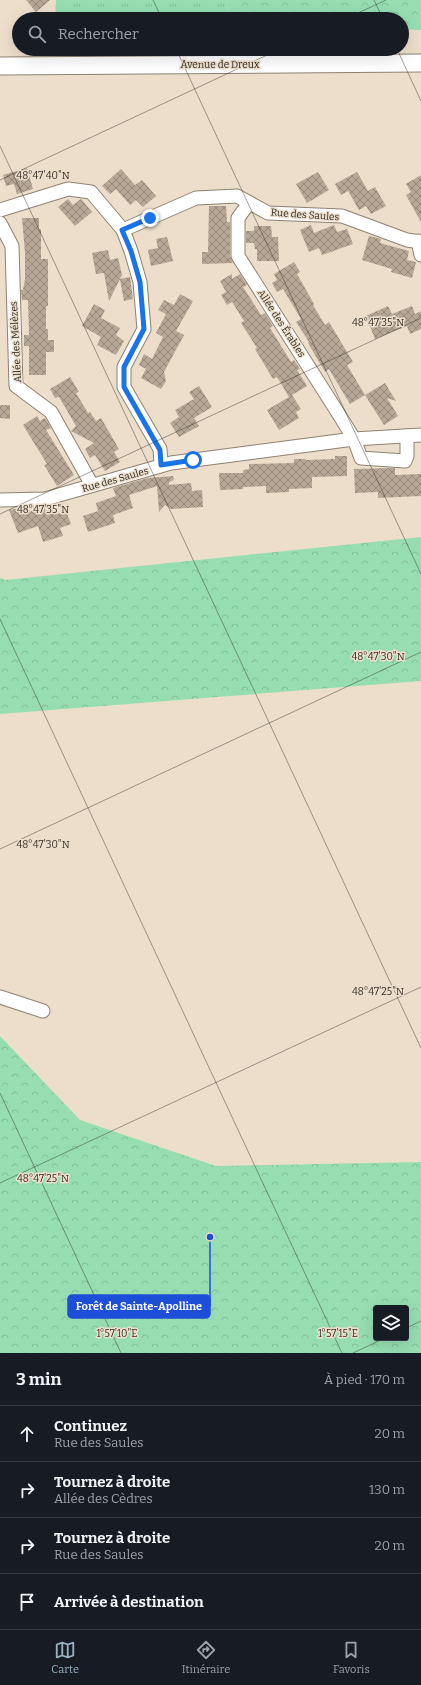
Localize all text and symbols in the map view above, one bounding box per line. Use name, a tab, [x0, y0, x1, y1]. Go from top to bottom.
search box	[12, 12, 409, 56]
icon: search	[26, 23, 48, 45]
text: Rechercher	[58, 25, 139, 43]
street label: Avenue de Dreux	[181, 59, 260, 71]
text: 48°47'40"N	[16, 170, 70, 182]
street label: Rue des Saules	[270, 207, 340, 223]
route end	[141, 209, 159, 227]
street label: Allée des Érables	[255, 286, 309, 360]
street label: Allée des Mélèzes	[8, 301, 24, 383]
text: 48°47'35"N	[352, 317, 404, 329]
route start	[184, 451, 202, 469]
street label: Rue des Saules	[81, 465, 150, 495]
text: 48°47'35"N	[17, 504, 69, 516]
text: 48°47'30"N	[351, 651, 405, 663]
text: 48°47'30"N	[16, 839, 70, 851]
text: 48°47'25"N	[352, 986, 404, 998]
text: 48°47'25"N	[17, 1173, 69, 1185]
callout: Forêt de Sainte-Apolline	[68, 1295, 210, 1318]
text: Forêt de Sainte-Apolline	[76, 1300, 202, 1313]
map controls	[373, 1305, 409, 1341]
button: layers	[373, 1305, 409, 1341]
text: 1°57'10"E	[96, 1328, 138, 1340]
text: 1°57'15"E	[318, 1328, 358, 1340]
text: 3 min	[16, 1369, 61, 1390]
text: À pied · 170 m	[324, 1372, 405, 1387]
text: Continuez	[54, 1417, 127, 1435]
icon: ahead	[16, 1423, 38, 1445]
text: 20 m	[375, 1426, 405, 1441]
text: Rue des Saules	[54, 1435, 143, 1450]
text: Tournez à droite	[54, 1473, 170, 1491]
icon: right	[16, 1479, 38, 1501]
text: 130 m	[369, 1482, 405, 1497]
text: Allée des Cèdres	[54, 1491, 153, 1506]
text: Tournez à droite	[54, 1529, 170, 1547]
icon: right	[16, 1535, 38, 1557]
text: 20 m	[375, 1538, 405, 1553]
text: Rue des Saules	[54, 1547, 143, 1562]
icon: arrive	[16, 1591, 38, 1613]
text: Arrivée à destination	[54, 1593, 204, 1611]
tab: Carte	[51, 1639, 79, 1676]
tab: Itinéraire	[182, 1639, 230, 1676]
tab: Favoris	[333, 1639, 370, 1676]

